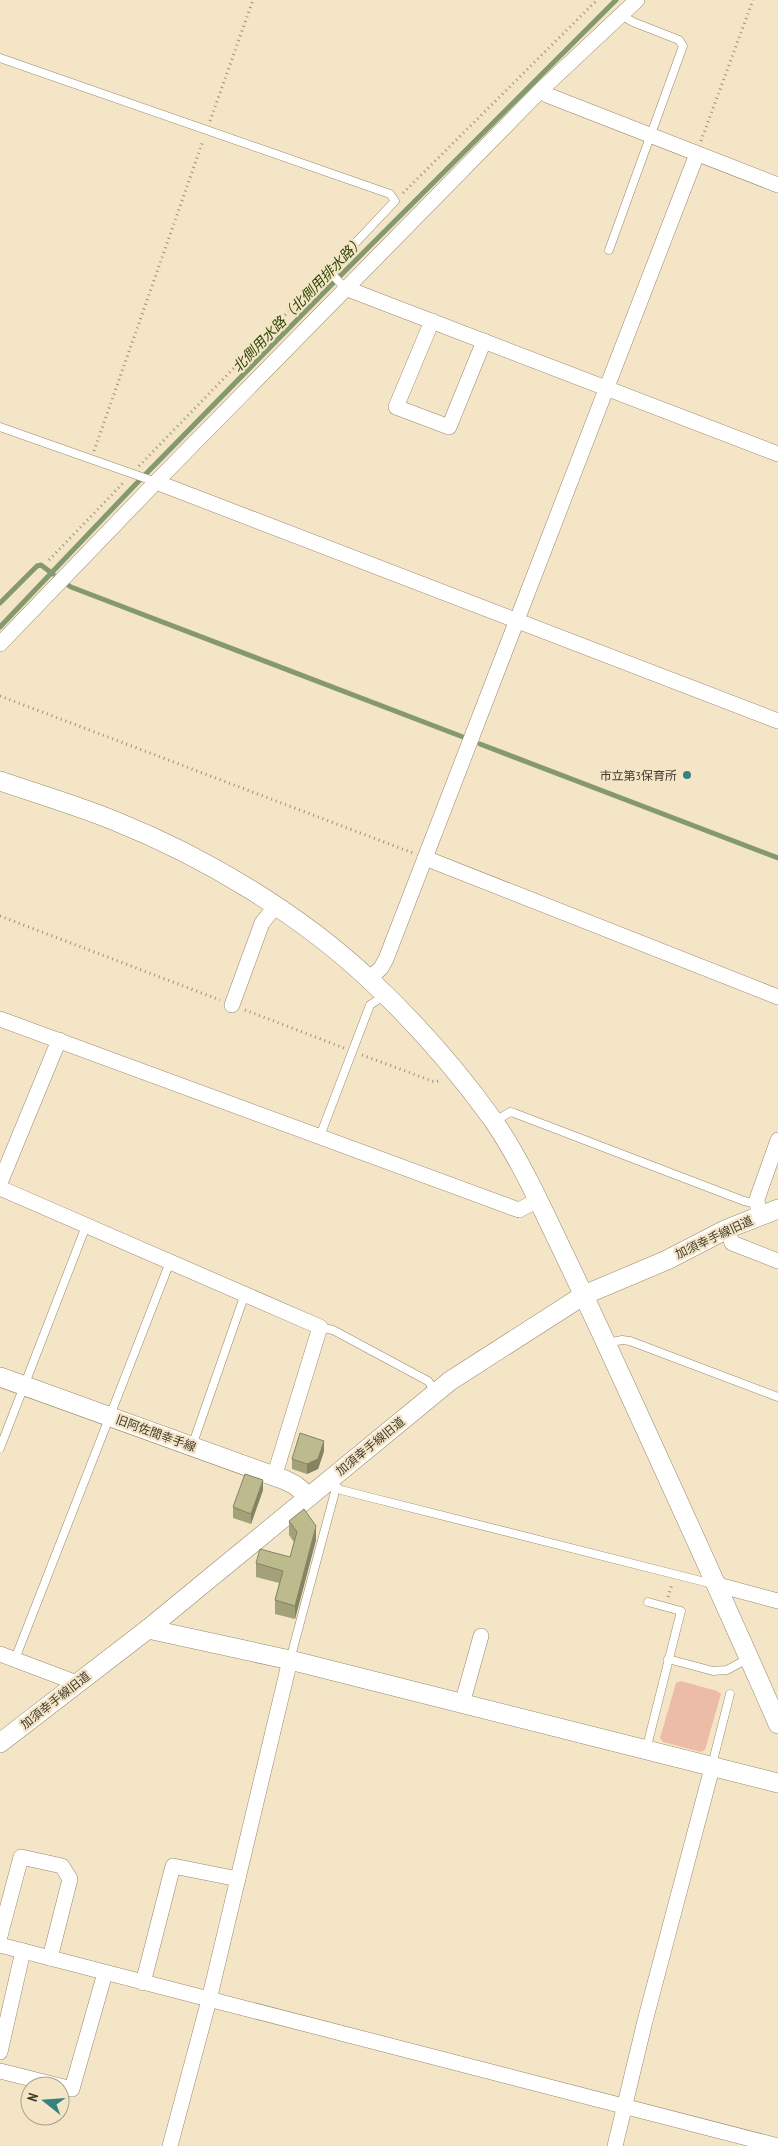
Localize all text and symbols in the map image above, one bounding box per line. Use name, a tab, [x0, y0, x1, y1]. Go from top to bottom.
water label: 北側用水路（北側用排水路）	[228, 232, 368, 376]
place label: 市立第3保育所	[600, 768, 677, 783]
marker: 市立第3保育所	[681, 769, 693, 781]
street label: 加須幸手線旧道	[673, 1212, 755, 1262]
street label: 旧阿佐間幸手線	[114, 1412, 198, 1454]
street label: 加須幸手線旧道	[333, 1414, 407, 1478]
street label: 加須幸手線旧道	[17, 1668, 93, 1732]
north arrow	[20, 2076, 70, 2126]
text: N	[23, 2091, 42, 2103]

